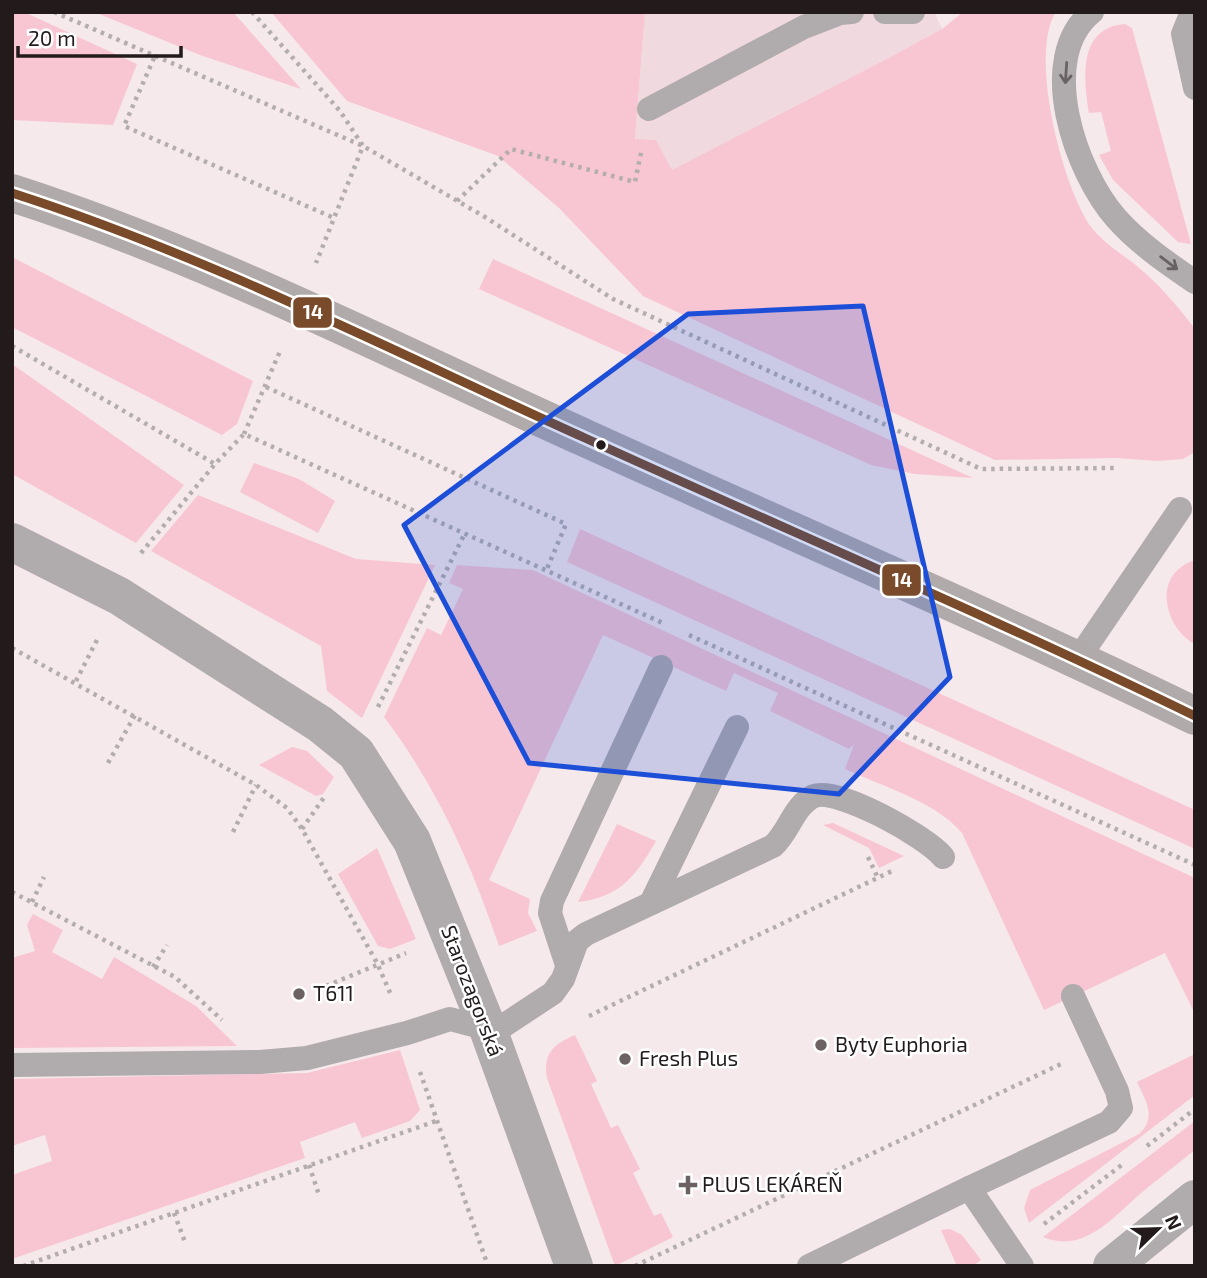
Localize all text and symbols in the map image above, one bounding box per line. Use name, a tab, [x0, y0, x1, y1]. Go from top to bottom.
scale bar	[18, 14, 180, 58]
text: 20 m	[28, 25, 76, 50]
one-way arrow	[1059, 61, 1072, 84]
one-way arrow	[1159, 256, 1178, 270]
line badge: 14	[292, 296, 333, 329]
text: 14	[303, 300, 323, 323]
unlabelled marker	[594, 438, 608, 452]
line badge: 14	[881, 563, 922, 597]
text: 14	[892, 568, 912, 591]
street label: Starozagorská	[437, 921, 510, 1060]
place label: T611	[313, 980, 354, 1005]
marker: T611	[291, 986, 307, 1002]
place label: Byty Euphoria	[835, 1031, 968, 1056]
marker: Byty Euphoria	[813, 1037, 829, 1053]
place label: Fresh Plus	[639, 1045, 738, 1070]
marker: Fresh Plus	[617, 1051, 633, 1067]
place label: PLUS LEKÁREŇ	[702, 1171, 843, 1196]
marker: PLUS LEKÁREŇ	[680, 1177, 696, 1193]
north arrow	[1123, 1194, 1193, 1264]
text: N	[1161, 1211, 1187, 1233]

